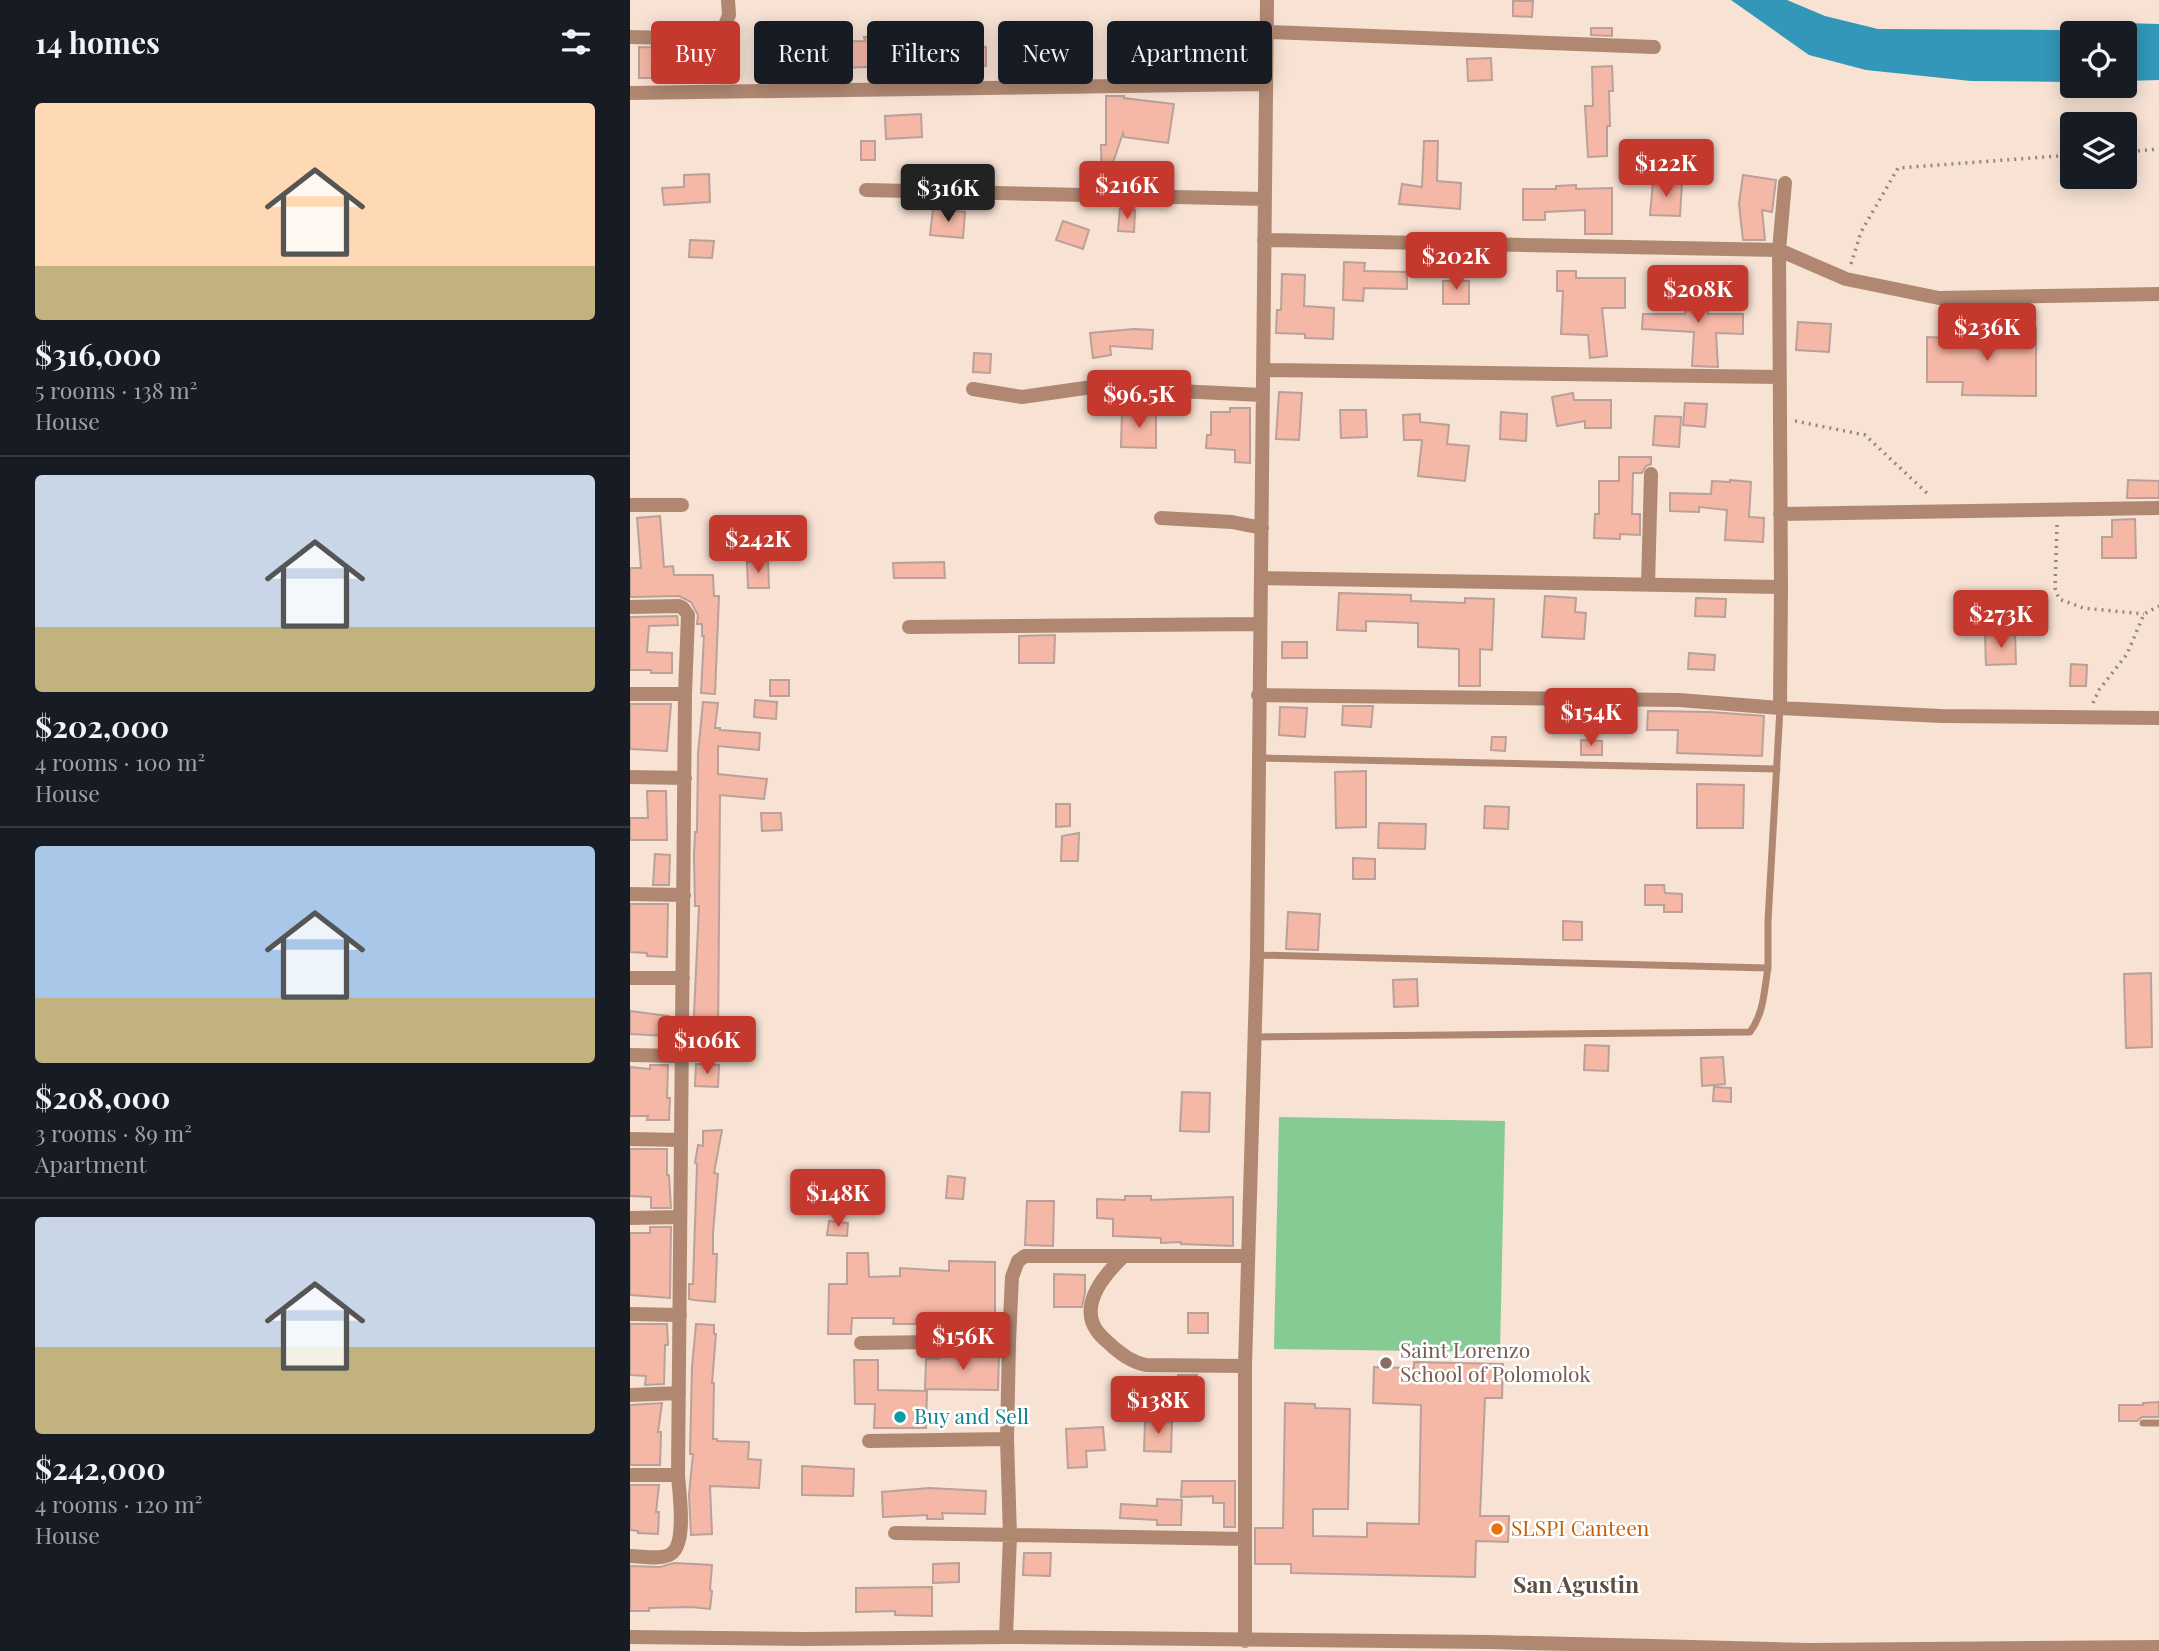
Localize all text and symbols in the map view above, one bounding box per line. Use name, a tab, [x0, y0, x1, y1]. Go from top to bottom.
chip: Buy	[651, 21, 740, 84]
chip: Rent	[754, 21, 853, 84]
chip: Filters	[867, 21, 984, 84]
chip: New	[998, 21, 1093, 84]
chip: Apartment	[1107, 21, 1272, 84]
map controls	[2060, 21, 2137, 189]
button: locate	[2060, 21, 2137, 98]
text: 14 homes	[35, 22, 160, 62]
icon: filters	[557, 23, 595, 61]
button: layers	[2060, 112, 2137, 189]
pin: $122K	[1617, 140, 1715, 199]
text: $122K	[1635, 146, 1697, 177]
icon: home	[252, 149, 378, 275]
pin: $216K	[1078, 162, 1176, 221]
pin: $316K	[899, 164, 997, 224]
text: $216K	[1095, 168, 1159, 199]
text: $316K	[917, 171, 979, 202]
pin: $202K	[1407, 232, 1505, 292]
text: $202K	[1422, 239, 1490, 270]
pin: $208K	[1649, 266, 1747, 325]
text: $208K	[1663, 272, 1733, 303]
pin: $236K	[1938, 304, 2036, 363]
text: $236K	[1954, 310, 2020, 341]
text: $316,000	[35, 334, 161, 374]
pin: $96.5K	[1082, 370, 1196, 430]
text: 5 rooms · 138 m²	[35, 374, 198, 405]
text: $96.5K	[1103, 377, 1175, 408]
text: House	[35, 405, 100, 436]
pin: $242K	[709, 516, 807, 575]
icon: home	[252, 521, 378, 647]
text: $242K	[725, 522, 791, 553]
pin: $273K	[1952, 590, 2050, 650]
text: $273K	[1969, 597, 2033, 628]
pin: $154K	[1542, 688, 1640, 748]
text: $154K	[1561, 695, 1621, 726]
text: $202,000	[35, 706, 169, 746]
text: 4 rooms · 100 m²	[35, 746, 205, 777]
text: House	[35, 777, 100, 808]
icon: home	[252, 892, 378, 1018]
pin: $106K	[658, 1016, 756, 1076]
text: $106K	[674, 1023, 740, 1054]
text: $208,000	[35, 1077, 170, 1117]
text: 3 rooms · 89 m²	[35, 1117, 192, 1148]
text: Apartment	[35, 1148, 147, 1179]
pin: $148K	[789, 1170, 887, 1229]
text: $148K	[806, 1176, 870, 1207]
icon: home	[252, 1263, 378, 1389]
pin: $156K	[914, 1312, 1012, 1372]
text: $156K	[932, 1319, 994, 1350]
place label: Saint Lorenzo School of Polomolok	[1400, 1335, 1591, 1387]
marker: Saint Lorenzo School of Polomolok	[1378, 1355, 1394, 1371]
pin: $138K	[1109, 1376, 1207, 1436]
text: $138K	[1127, 1383, 1189, 1414]
place label: Buy and Sell	[914, 1401, 1029, 1429]
marker: Buy and Sell	[892, 1409, 908, 1425]
text: $242,000	[35, 1448, 166, 1488]
text: 4 rooms · 120 m²	[35, 1488, 203, 1519]
place label: SLSPI Canteen	[1511, 1513, 1650, 1541]
text: House	[35, 1519, 100, 1550]
marker: SLSPI Canteen	[1489, 1521, 1505, 1537]
district label: San Agustin	[1513, 1568, 1639, 1599]

